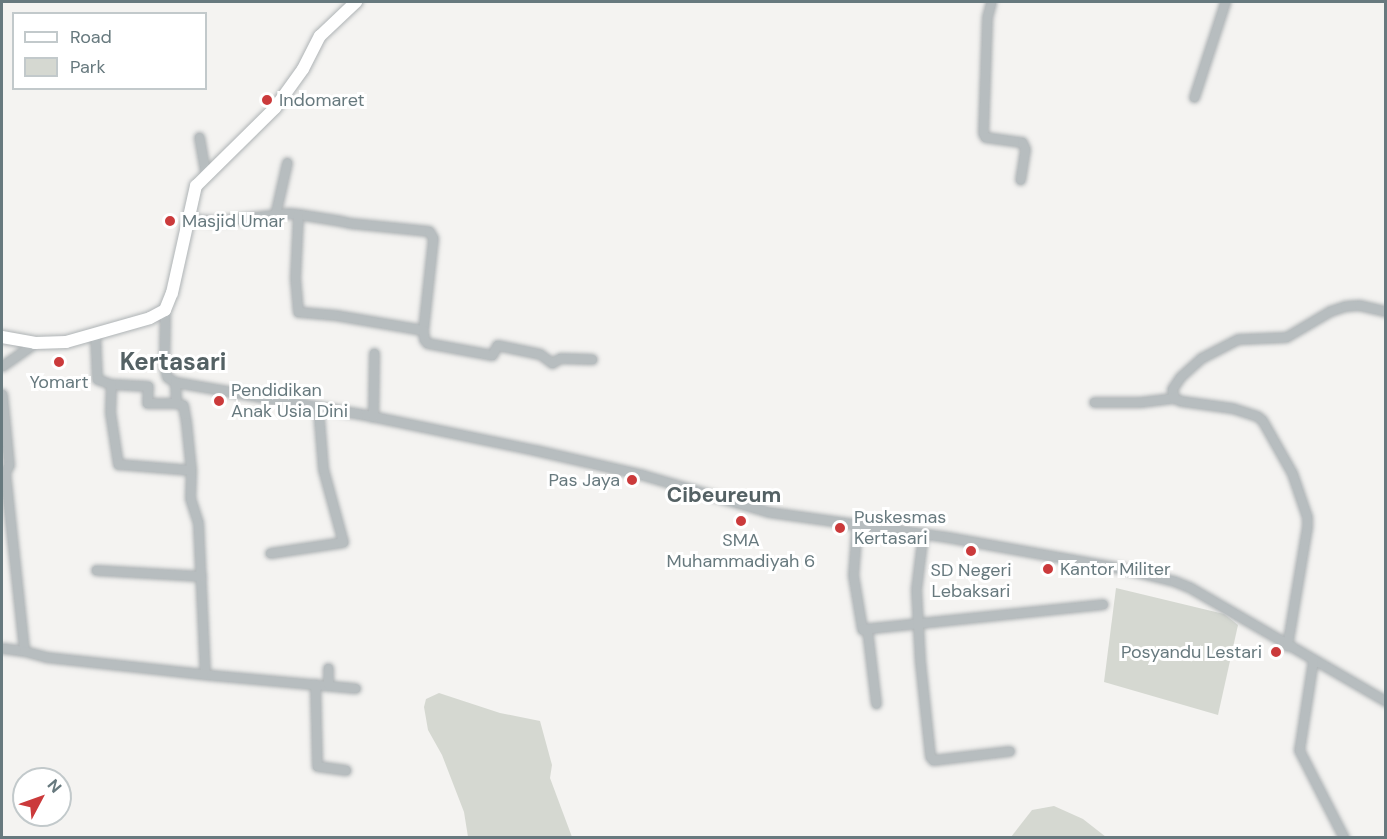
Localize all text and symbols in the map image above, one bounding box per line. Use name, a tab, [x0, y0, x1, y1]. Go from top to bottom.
legend	[12, 12, 207, 90]
text: Road	[70, 25, 112, 49]
text: Park	[70, 55, 106, 79]
place label: Indomaret	[279, 89, 365, 111]
marker: Indomaret	[260, 93, 274, 107]
place label: Masjid Umar	[182, 210, 285, 232]
marker: Masjid Umar	[163, 214, 177, 228]
district label: Kertasari	[120, 348, 226, 376]
marker: Yomart	[52, 355, 66, 369]
place label: Yomart	[29, 371, 89, 393]
place label: Pendidikan Anak Usia Dini	[231, 380, 348, 422]
marker: Pendidikan Anak Usia Dini	[212, 394, 226, 408]
place label: Pas Jaya	[549, 469, 620, 491]
marker: Pas Jaya	[625, 473, 639, 487]
district label: Cibeureum	[667, 482, 781, 508]
place label: Puskesmas Kertasari	[854, 507, 946, 550]
marker: SMA Muhammadiyah 6	[734, 514, 748, 528]
marker: Puskesmas Kertasari	[831, 519, 849, 537]
place label: SMA Muhammadiyah 6	[667, 530, 815, 572]
marker: SD Negeri Lebaksari	[964, 544, 978, 558]
place label: Kantor Militer	[1060, 558, 1171, 580]
place label: SD Negeri Lebaksari	[930, 560, 1012, 602]
marker: Kantor Militer	[1041, 562, 1055, 576]
place label: Posyandu Lestari	[1121, 641, 1262, 663]
marker: Posyandu Lestari	[1267, 643, 1285, 661]
north arrow	[12, 767, 72, 827]
text: N	[43, 775, 66, 797]

